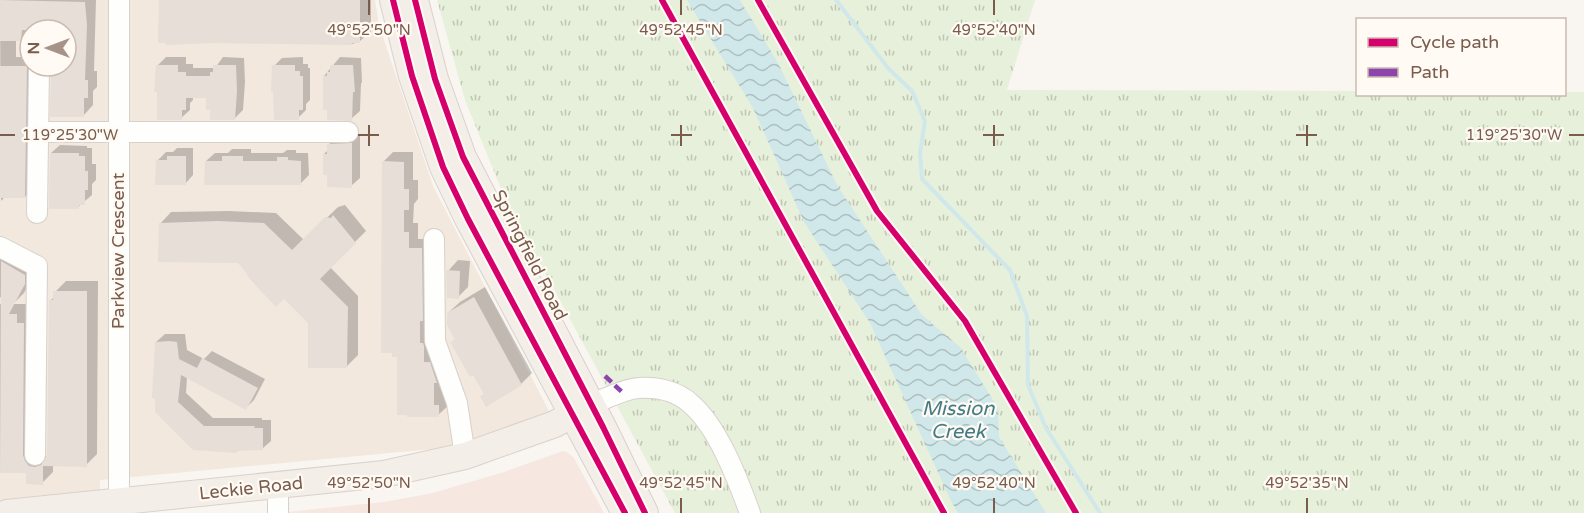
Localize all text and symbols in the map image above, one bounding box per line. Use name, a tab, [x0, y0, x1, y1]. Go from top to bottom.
north arrow	[18, 18, 78, 78]
legend	[1356, 18, 1566, 96]
text: 49°52'50"N	[327, 21, 411, 39]
text: 49°52'45"N	[639, 21, 723, 39]
text: 49°52'40"N	[952, 21, 1036, 39]
text: Cycle path	[1410, 31, 1499, 53]
text: N	[24, 42, 44, 54]
text: Path	[1410, 61, 1449, 83]
text: 119°25'30"W	[22, 126, 118, 144]
text: 119°25'30"W	[1466, 126, 1562, 144]
street label: Parkview Crescent	[107, 173, 129, 329]
street label: Springfield Road	[488, 186, 572, 324]
water label: Mission Creek	[922, 397, 995, 444]
street label: Leckie Road	[198, 472, 304, 504]
text: 49°52'50"N	[327, 474, 411, 492]
text: 49°52'45"N	[639, 474, 723, 492]
text: 49°52'40"N	[952, 474, 1036, 492]
text: 49°52'35"N	[1265, 474, 1349, 492]

